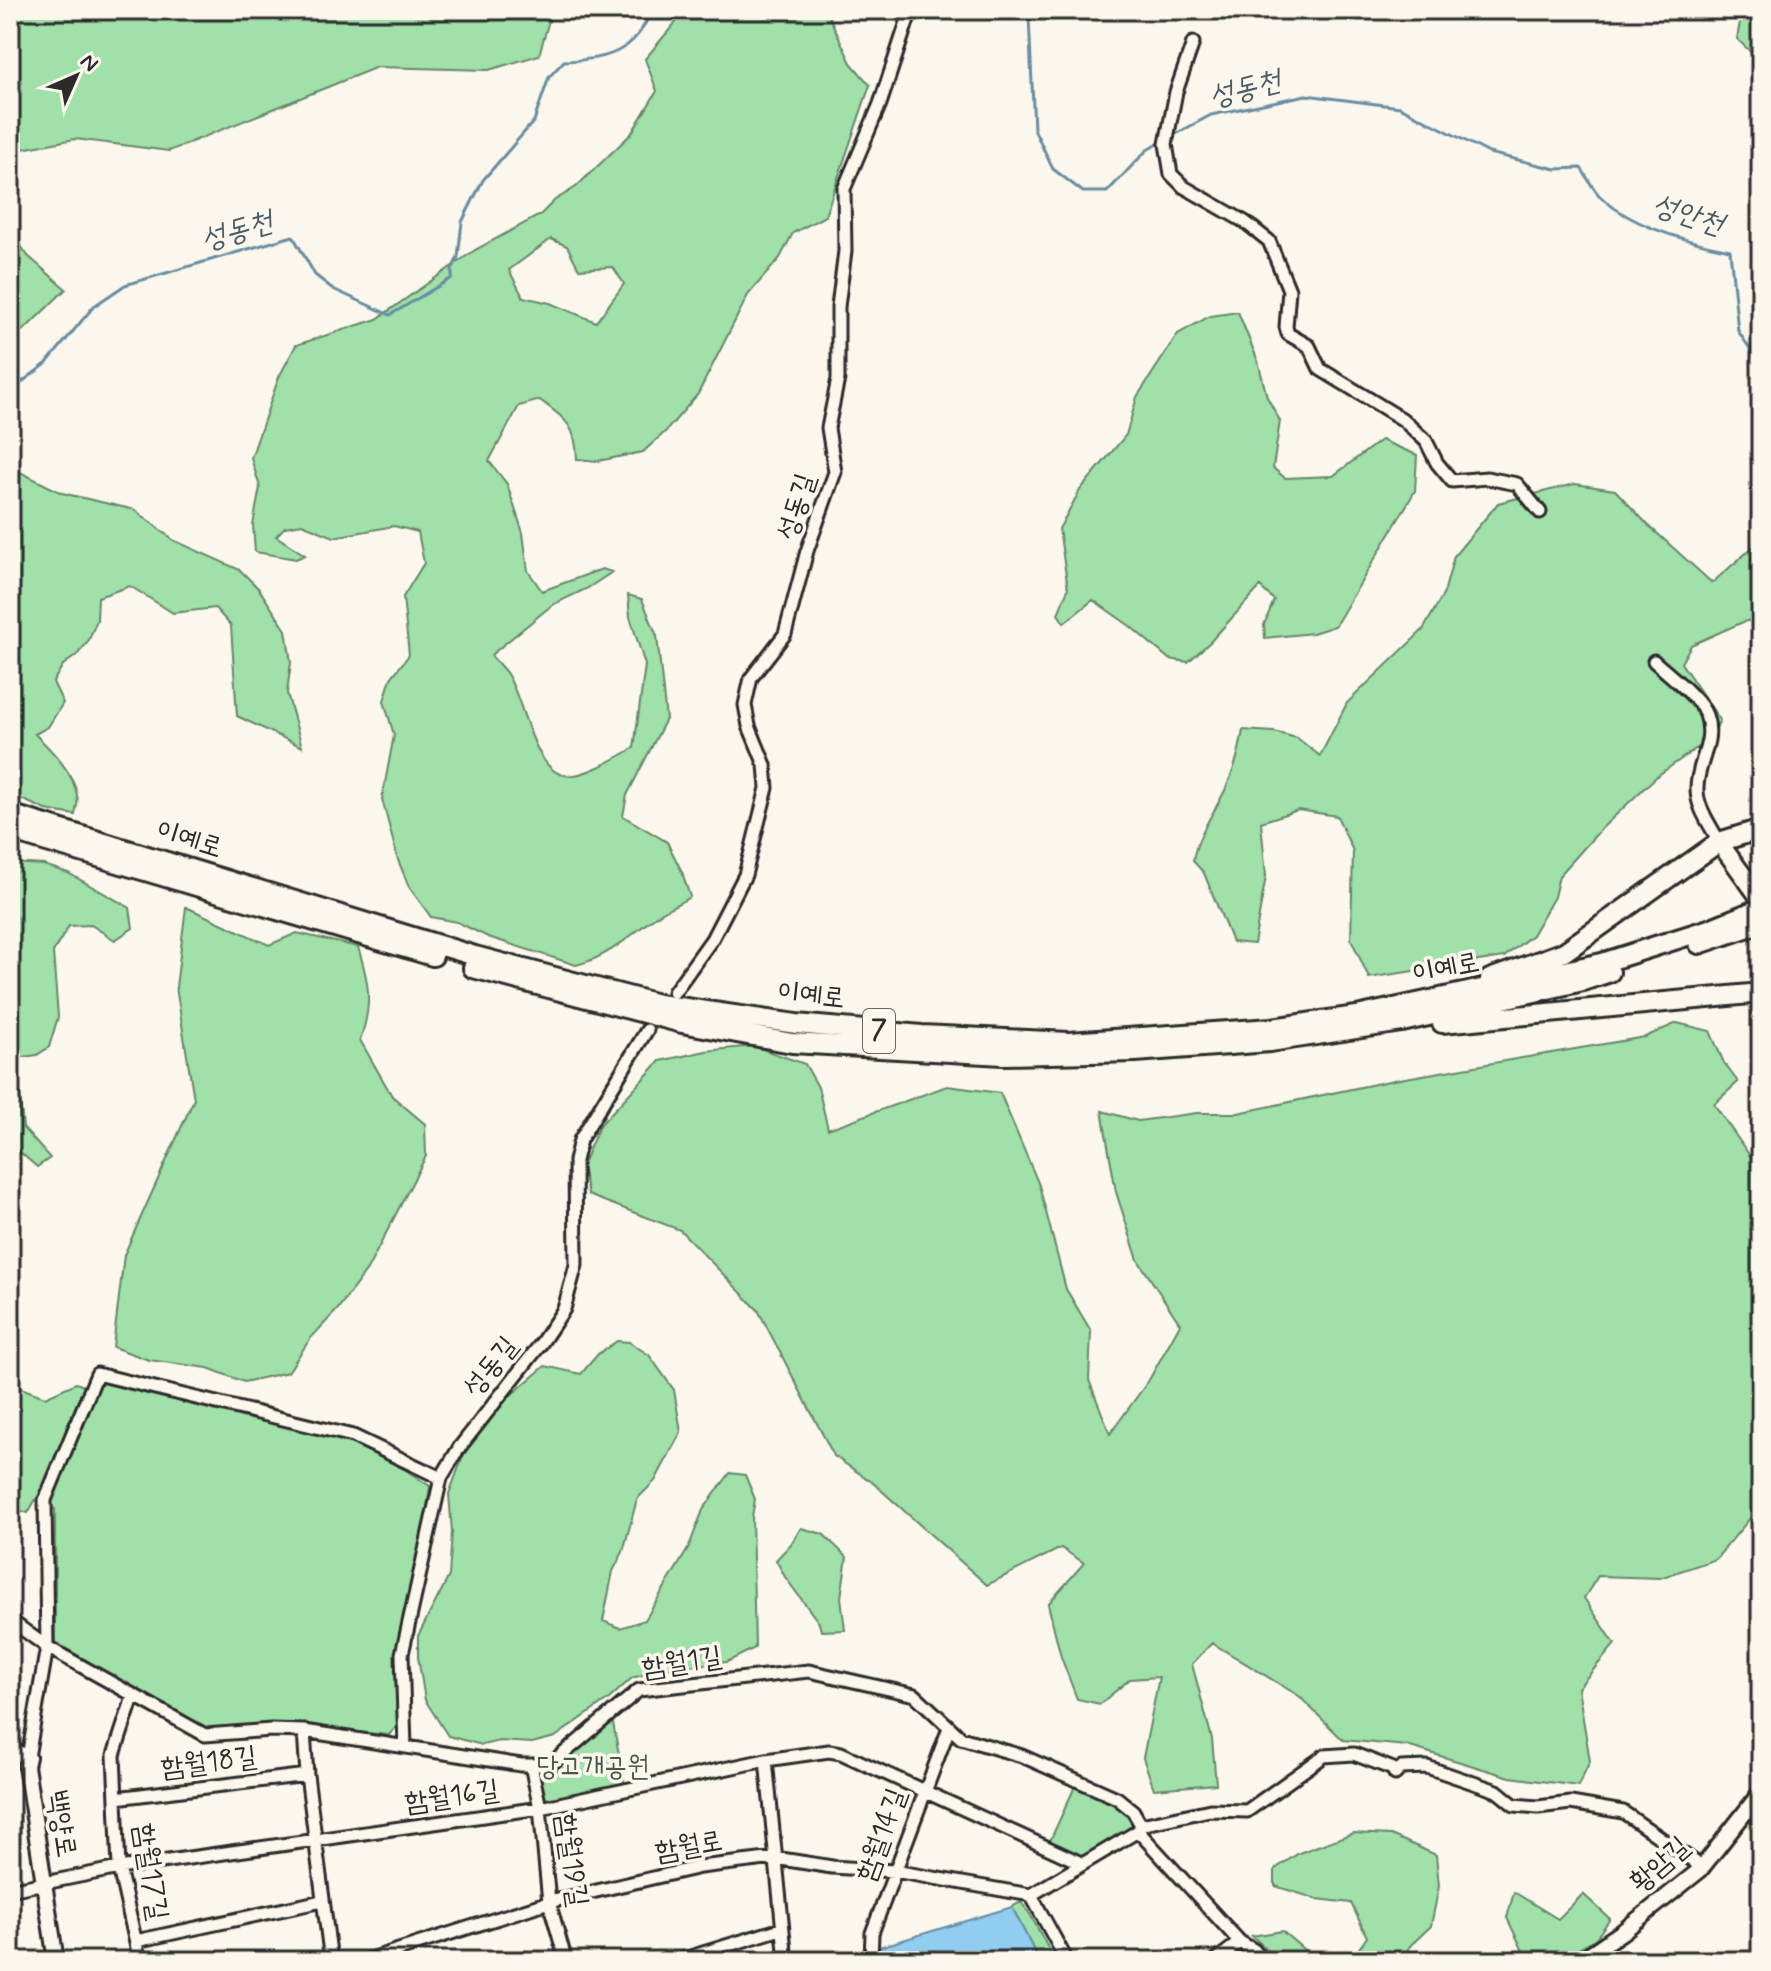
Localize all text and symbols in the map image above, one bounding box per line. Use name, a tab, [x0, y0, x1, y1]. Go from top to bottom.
north arrow	[36, 36, 116, 116]
text: N	[74, 48, 104, 78]
water label: 성동천	[1205, 61, 1288, 117]
water label: 성안천	[1648, 185, 1731, 246]
water label: 성동천	[197, 201, 280, 260]
street label: 성동길	[769, 469, 825, 545]
street label: 이예로	[151, 812, 227, 868]
street label: 이예로	[1409, 944, 1483, 994]
street label: 이예로	[775, 974, 847, 1018]
road number: 7	[863, 1009, 895, 1053]
street label: 성동길	[455, 1329, 527, 1405]
street label: 함월1길	[640, 1638, 724, 1688]
street label: 함월18길	[159, 1739, 259, 1787]
park label: 당고개공원	[537, 1749, 649, 1786]
street label: 함월16길	[403, 1772, 501, 1822]
street label: 함월14길	[848, 1783, 916, 1887]
street label: 백양로	[37, 1788, 85, 1860]
street label: 함월19길	[546, 1811, 596, 1909]
street label: 함월17길	[124, 1821, 176, 1923]
street label: 함월로	[653, 1823, 725, 1871]
street label: 황암길	[1622, 1829, 1698, 1901]

